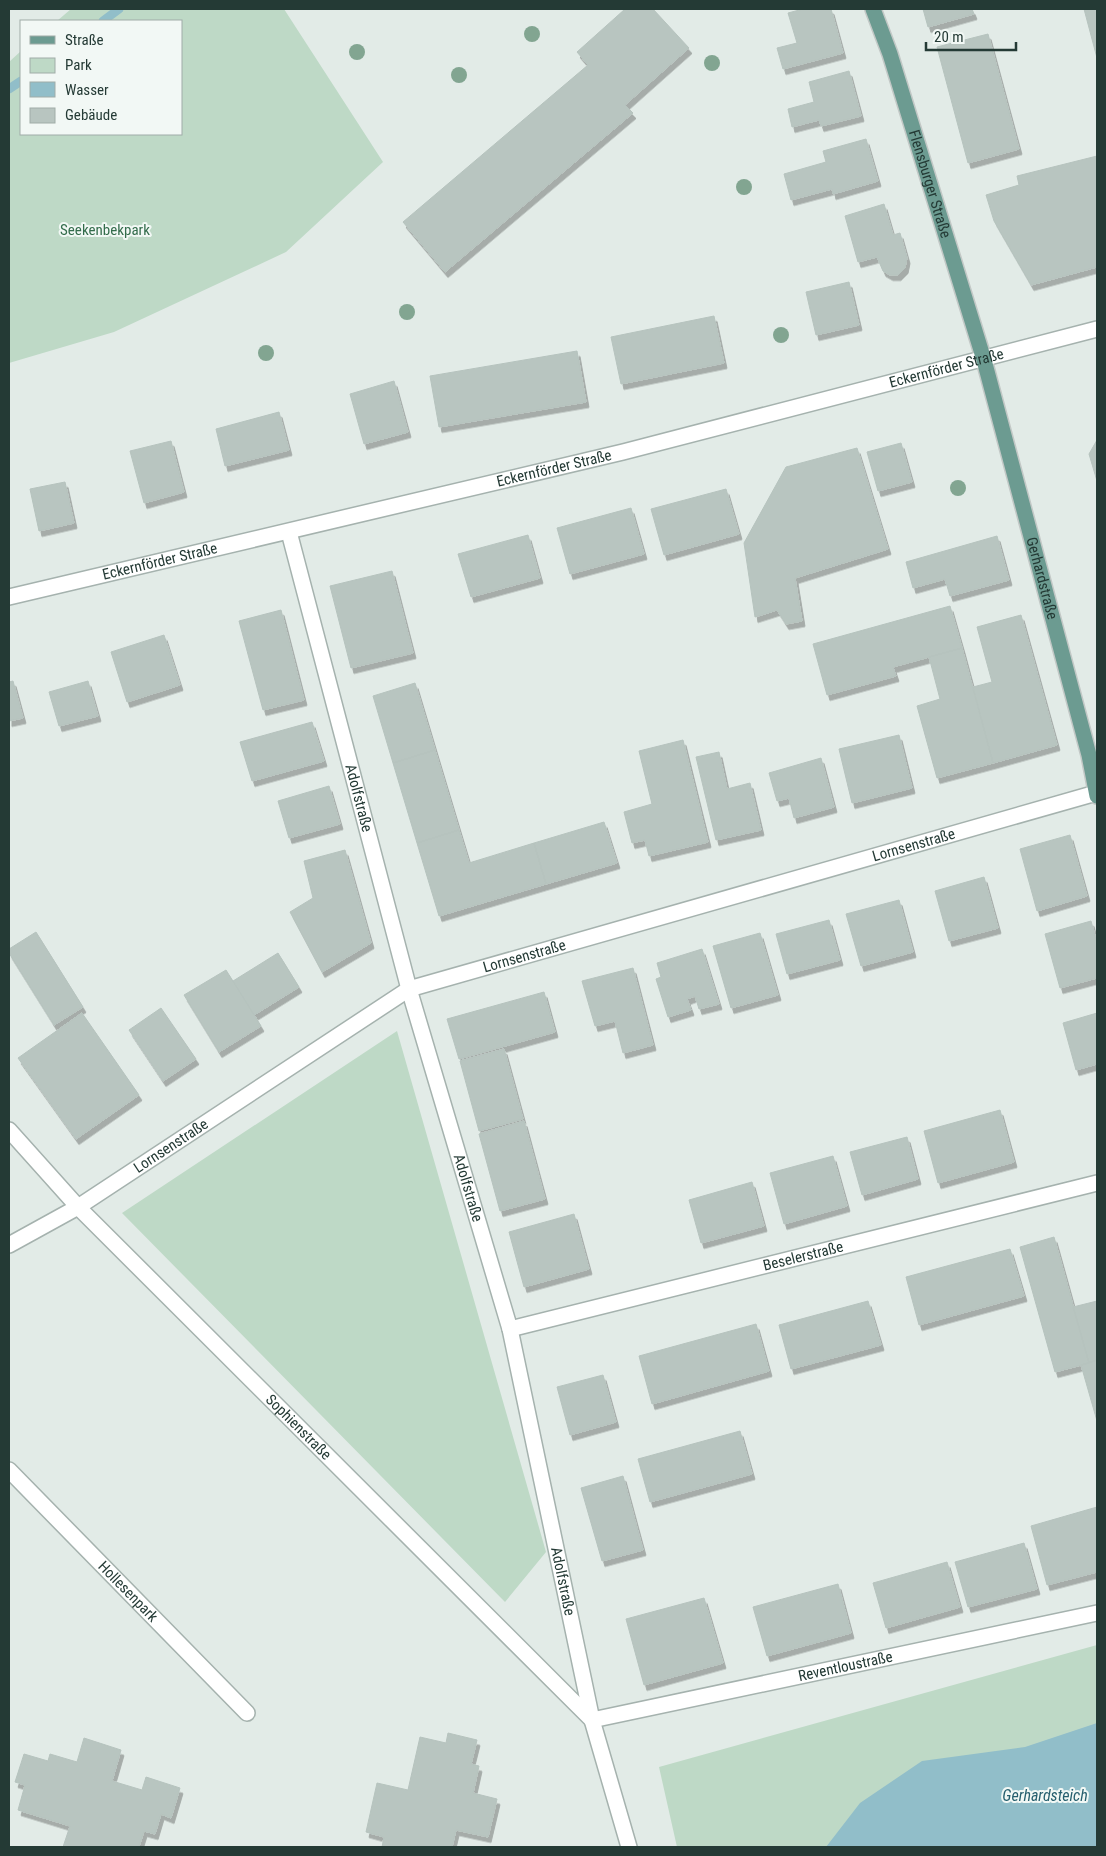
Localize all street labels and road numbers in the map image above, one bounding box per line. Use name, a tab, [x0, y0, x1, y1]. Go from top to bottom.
street label: Flensburger Straße	[905, 128, 955, 240]
street label: Eckernförder Straße	[887, 345, 1006, 392]
street label: Eckernförder Straße	[495, 446, 613, 491]
street label: Gerhardstraße	[1022, 535, 1062, 621]
street label: Eckernförder Straße	[101, 539, 219, 584]
street label: Adolfstraße	[341, 762, 376, 834]
street label: Lornsenstraße	[870, 825, 957, 865]
street label: Lornsenstraße	[481, 936, 568, 976]
street label: Lornsenstraße	[130, 1115, 211, 1177]
street label: Adolfstraße	[450, 1152, 487, 1224]
street label: Beselerstraße	[761, 1237, 845, 1275]
street label: Sophienstraße	[262, 1391, 335, 1464]
street label: Adolfstraße	[547, 1545, 579, 1617]
street label: Hollesenpark	[94, 1557, 162, 1626]
street label: Reventloustraße	[797, 1648, 894, 1685]

